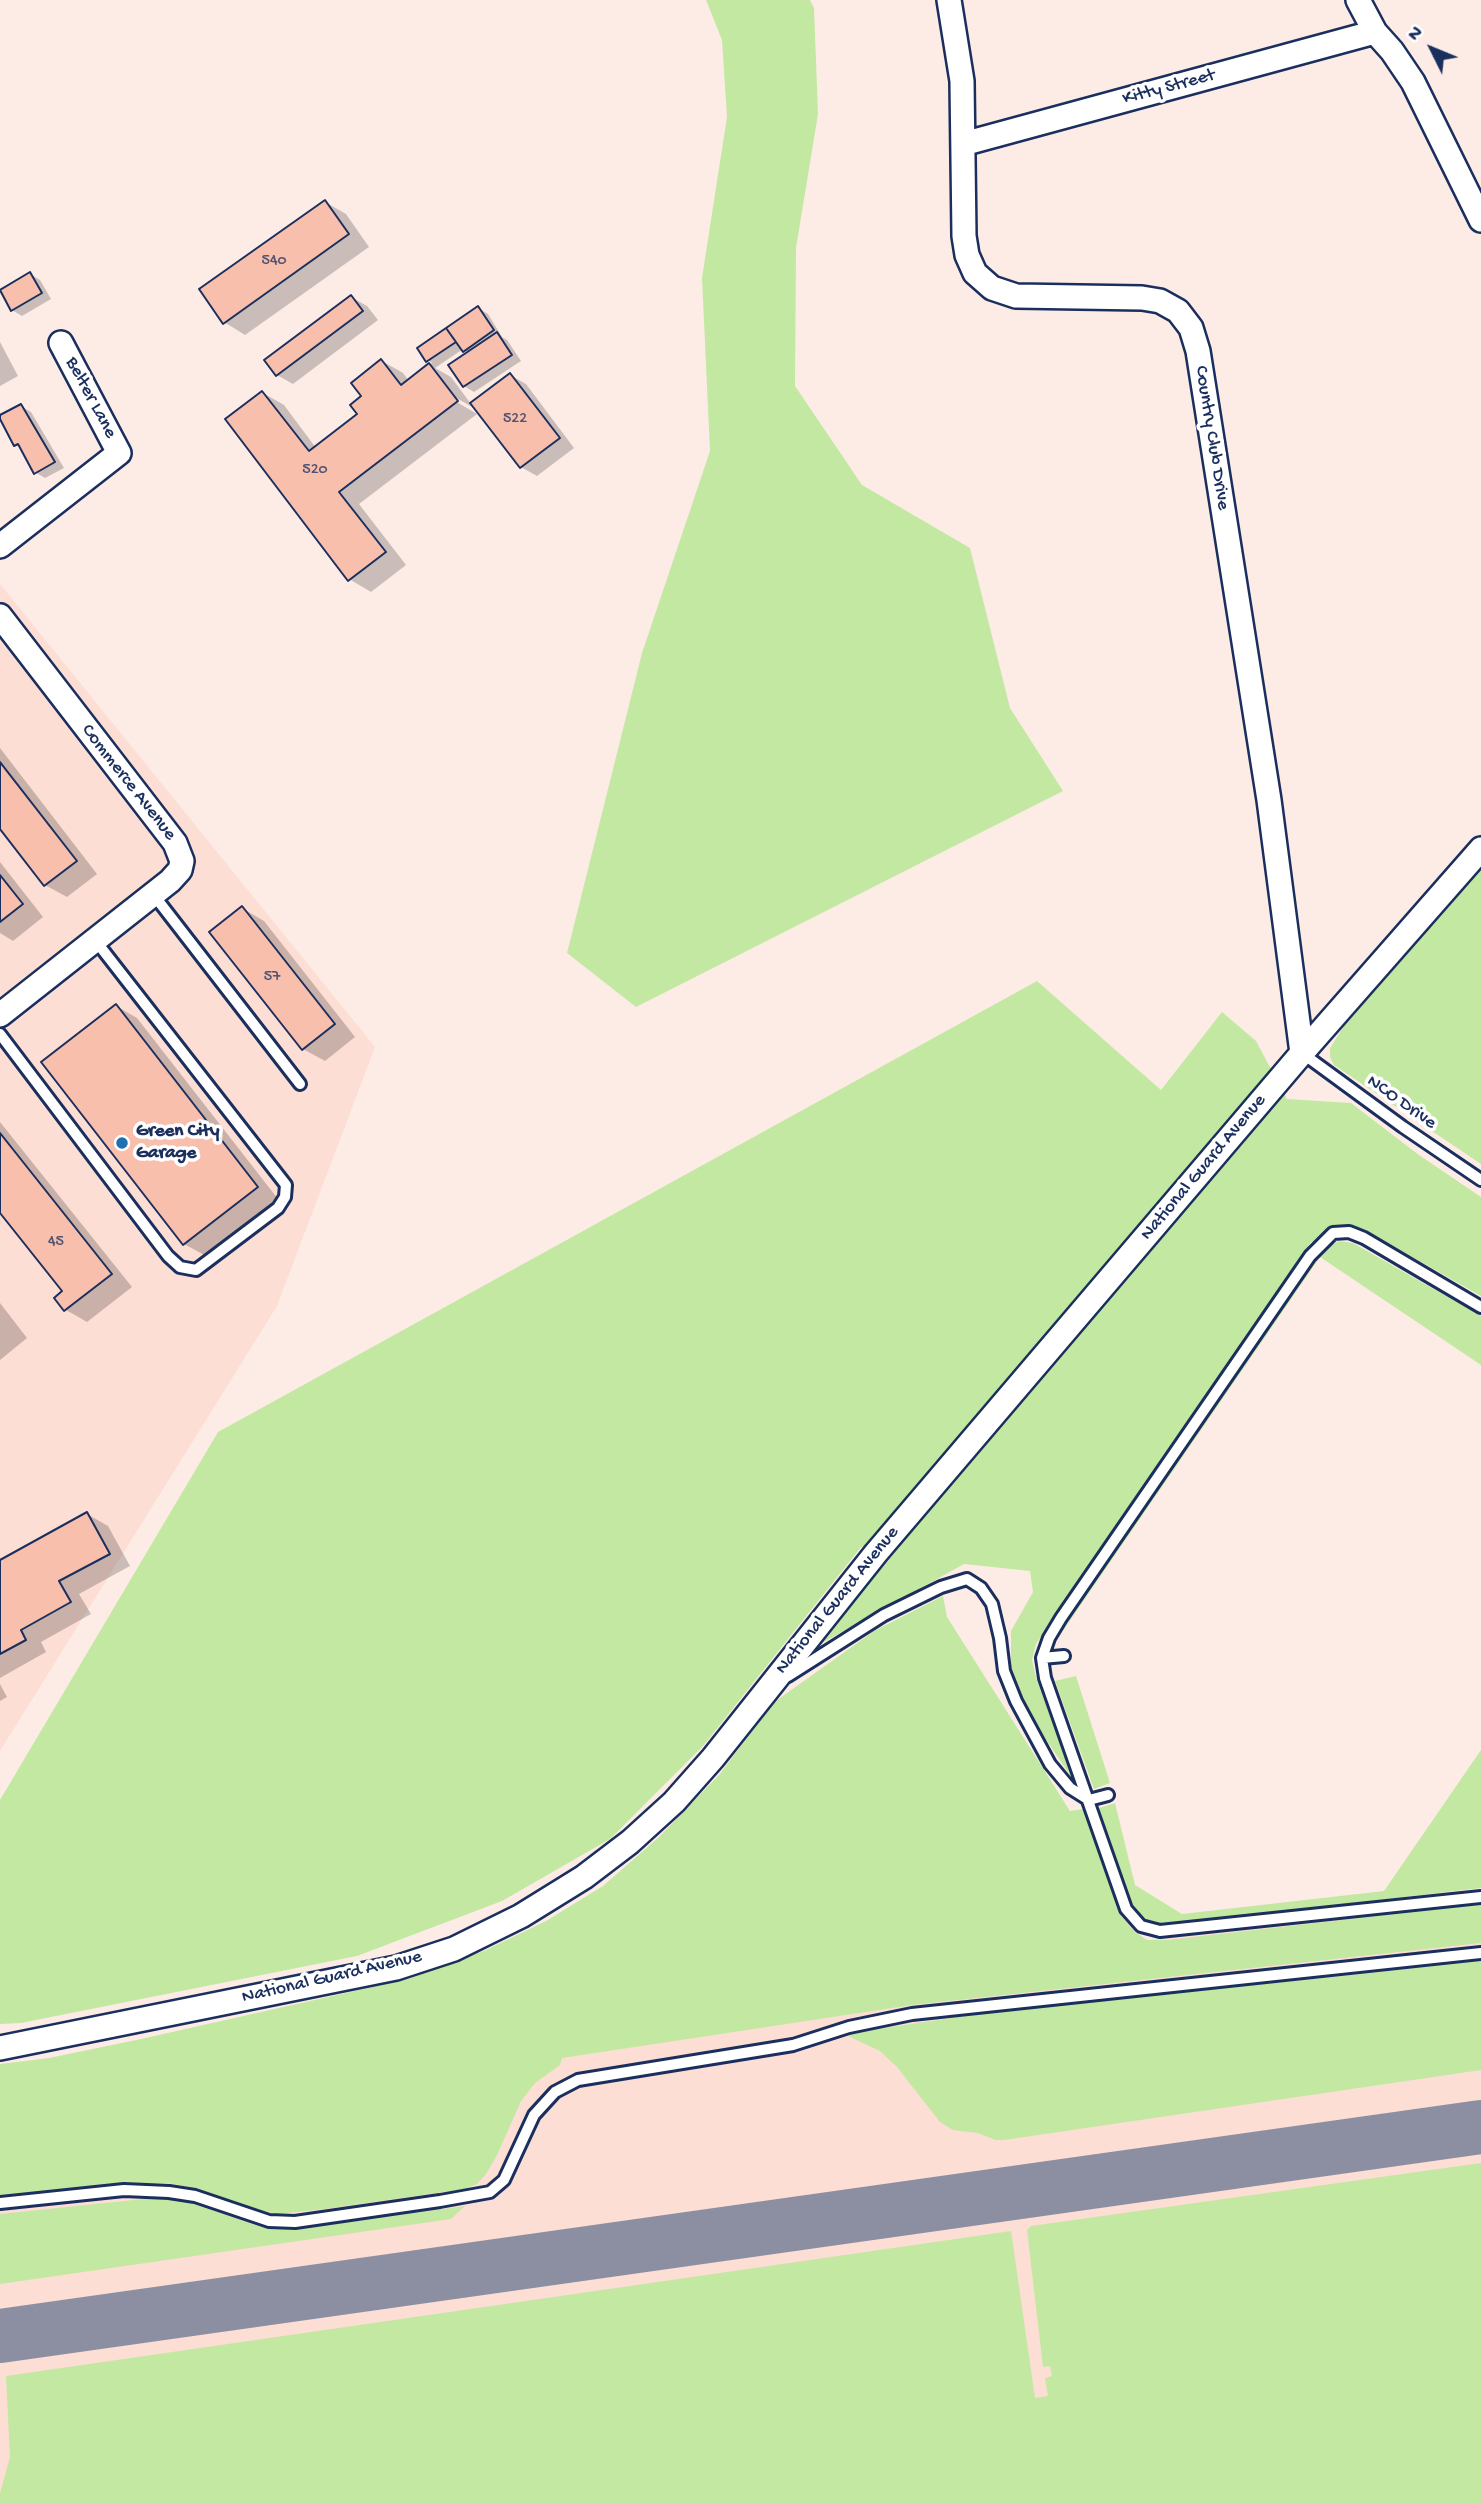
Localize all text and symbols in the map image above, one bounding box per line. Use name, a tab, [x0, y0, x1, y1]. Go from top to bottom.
north arrow	[1397, 14, 1467, 84]
text: N	[1404, 22, 1429, 47]
street label: Kitty Street	[1120, 65, 1218, 111]
house number: 540	[261, 252, 287, 272]
street label: Belter Lane	[59, 353, 121, 443]
street label: Country Club Drive	[1188, 364, 1234, 512]
house number: 522	[503, 410, 527, 430]
house number: 520	[302, 461, 328, 481]
street label: Commerce Avenue	[75, 720, 181, 846]
house number: 57	[264, 968, 280, 988]
street label: NCO Drive	[1362, 1071, 1440, 1135]
street label: National Guard Avenue	[1136, 1090, 1272, 1246]
place label: Green City Garage	[136, 1121, 219, 1165]
marker: Green City Garage	[114, 1135, 130, 1151]
house number: 45	[48, 1233, 64, 1253]
street label: National Guard Avenue	[771, 1522, 905, 1680]
street label: National Guard Avenue	[240, 1946, 424, 2010]

